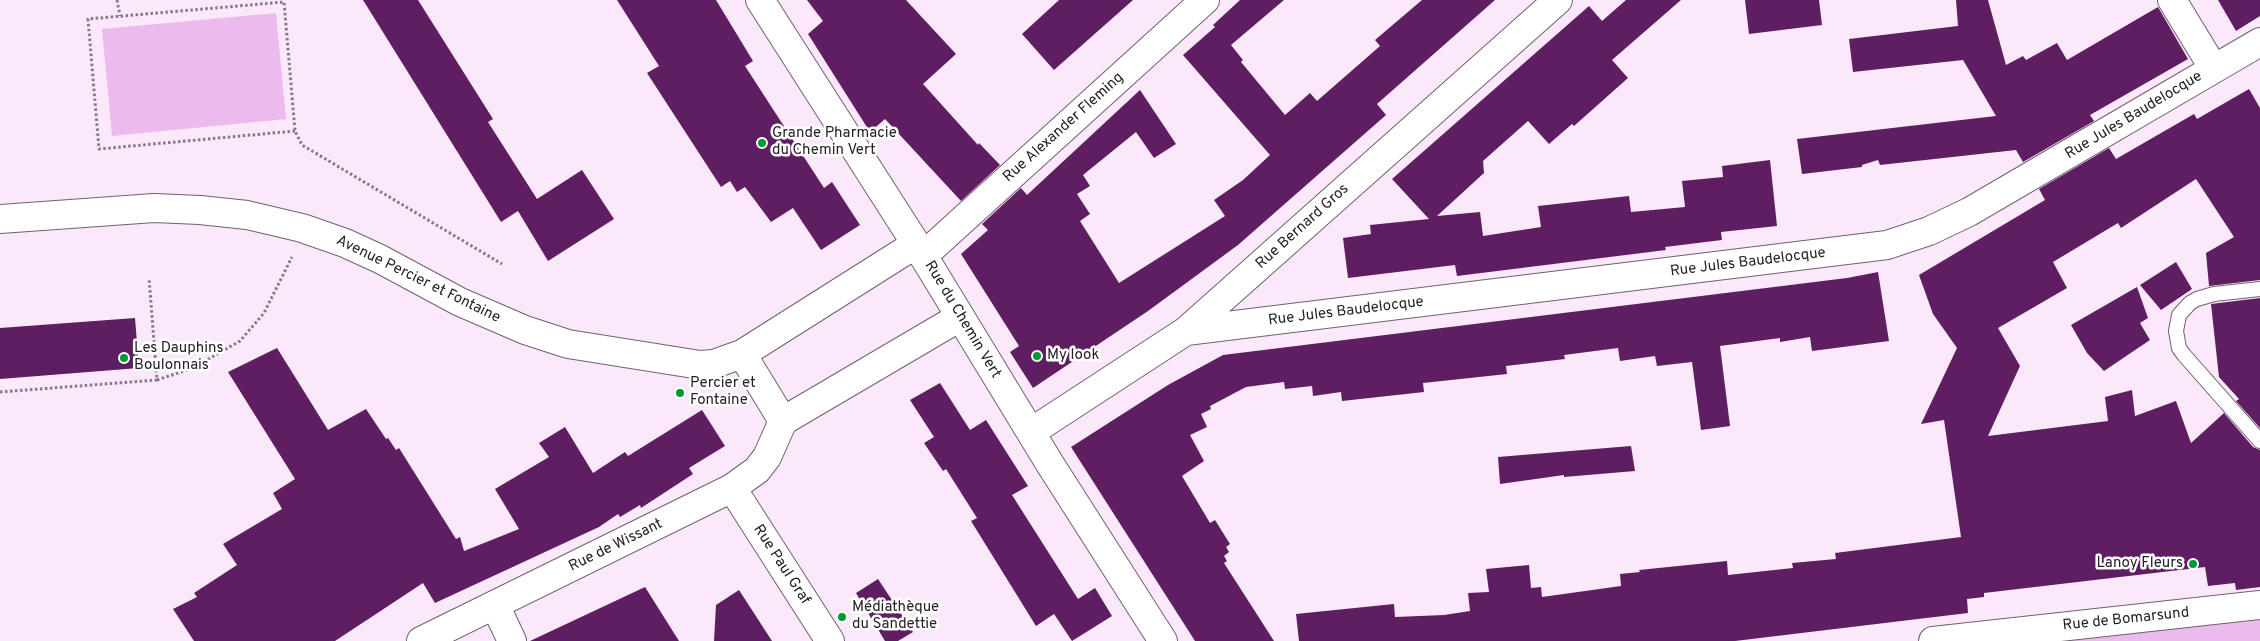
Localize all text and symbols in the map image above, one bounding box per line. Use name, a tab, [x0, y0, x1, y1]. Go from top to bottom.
street label: Rue Jules Baudelocque	[2062, 68, 2206, 164]
street label: Rue Alexander Fleming	[1000, 69, 1128, 187]
place label: Grande Pharmacie du Chemin Vert	[772, 125, 897, 160]
marker: Grande Pharmacie du Chemin Vert	[756, 137, 768, 149]
street label: Rue Bernard Gros	[1253, 181, 1353, 273]
street label: Avenue Percier et Fontaine	[333, 232, 503, 328]
street label: Rue Jules Baudelocque	[1669, 245, 1827, 281]
street label: Rue du Chemin Vert	[920, 258, 1004, 382]
street label: Rue Jules Baudelocque	[1267, 294, 1425, 330]
place label: Les Dauphins Boulonnais	[134, 340, 223, 375]
place label: My look	[1047, 347, 1099, 365]
marker: My look	[1031, 350, 1043, 362]
marker: Les Dauphins Boulonnais	[118, 352, 130, 364]
place label: Percier et Fontaine	[690, 375, 756, 410]
marker: Percier et Fontaine	[674, 387, 686, 399]
street label: Rue de Wissant	[566, 516, 666, 576]
street label: Rue Paul Graf	[749, 522, 813, 608]
place label: Lanoy Fleurs	[2096, 555, 2183, 573]
marker: Lanoy Fleurs	[2187, 558, 2199, 570]
place label: Médiathèque du Sandettie	[852, 599, 939, 634]
street label: Rue de Bomarsund	[2062, 604, 2190, 636]
marker: Médiathèque du Sandettie	[836, 611, 848, 623]

